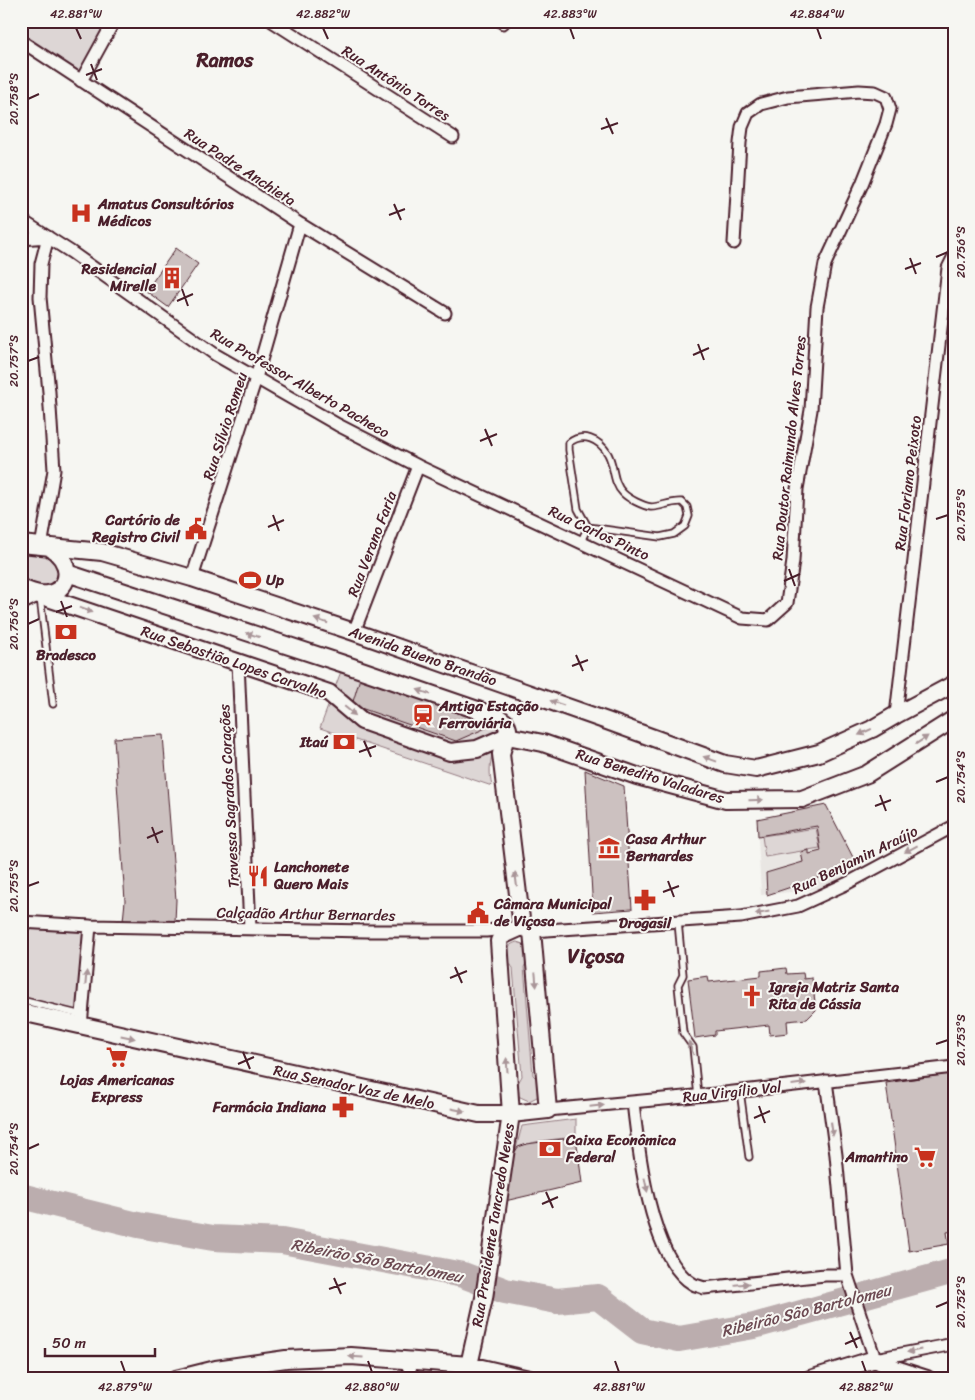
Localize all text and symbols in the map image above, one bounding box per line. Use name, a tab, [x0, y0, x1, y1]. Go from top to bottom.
text: 42.881°W	[50, 3, 103, 25]
text: 42.882°W	[296, 3, 351, 25]
text: 42.883°W	[543, 3, 597, 25]
text: 42.884°W	[790, 3, 845, 25]
street label: Rua Antônio Torres	[336, 38, 456, 128]
district label: Ramos	[196, 43, 254, 78]
text: 20.758°S	[3, 72, 25, 125]
street label: Rua Padre Anchieta	[179, 121, 302, 213]
place label: Amatus Consultórios Médicos	[97, 191, 235, 234]
hospital icon: Amatus Consultórios Médicos	[68, 200, 94, 226]
text: 20.756°S	[950, 226, 972, 278]
place label: Residencial Mirelle	[80, 256, 157, 299]
building icon: Residencial Mirelle	[159, 265, 185, 291]
street label: Rua Professor Alberto Pacheco	[205, 321, 395, 445]
street label: Rua Doutor Raimundo Alves Torres	[764, 334, 814, 562]
text: 20.757°S	[3, 335, 25, 387]
street label: Rua Sílvio Romeu	[195, 368, 255, 484]
street label: Rua Floriano Peixoto	[887, 414, 929, 552]
street label: Rua Verano Faria	[340, 487, 404, 601]
text: 20.755°S	[950, 488, 972, 541]
street label: Rua Carlos Pinto	[544, 498, 654, 568]
place label: Cartório de Registro Civil	[91, 507, 181, 550]
public building icon: Cartório de Registro Civil	[183, 516, 209, 542]
sports icon: Up	[237, 567, 263, 593]
place label: Up	[266, 567, 284, 593]
text: 20.756°S	[3, 598, 25, 650]
one-way arrow	[78, 607, 93, 614]
one-way arrow	[314, 617, 329, 625]
street label: Rua Sebastião Lopes Carvalho	[137, 618, 331, 706]
street label: Avenida Bueno Brandão	[344, 618, 501, 694]
bank icon: Bradesco	[53, 619, 79, 645]
one-way arrow	[246, 630, 261, 638]
place label: Bradesco	[36, 642, 96, 668]
one-way arrow	[416, 688, 431, 696]
place label: Antiga Estação Ferroviária	[438, 693, 539, 736]
one-way arrow	[550, 699, 565, 706]
station icon: Antiga Estação Ferroviária	[410, 702, 436, 728]
street label: Travessa Sagrados Corações	[211, 703, 247, 889]
one-way arrow	[344, 705, 357, 716]
place label: Itaú	[299, 729, 329, 755]
bank icon: Itaú	[331, 729, 357, 755]
one-way arrow	[858, 729, 872, 737]
one-way arrow	[915, 735, 928, 744]
street label: Rua Benedito Valadares	[573, 741, 728, 811]
text: 20.754°S	[950, 750, 972, 803]
one-way arrow	[702, 755, 717, 763]
one-way arrow	[749, 796, 765, 804]
street label: Rua Benjamin Araújo	[788, 818, 923, 902]
place label: Casa Arthur Bernardes	[625, 826, 707, 869]
museum icon: Casa Arthur Bernardes	[596, 835, 622, 861]
one-way arrow	[904, 845, 918, 854]
place label: Lanchonete Quero Mais	[273, 854, 349, 897]
text: 20.755°S	[3, 859, 25, 912]
restaurant icon: Lanchonete Quero Mais	[245, 863, 271, 889]
one-way arrow	[512, 870, 520, 886]
pharmacy icon: Drogasil	[632, 887, 658, 913]
place label: Câmara Municipal de Viçosa	[493, 891, 612, 934]
street label: Calçadão Arthur Bernardes	[216, 899, 396, 929]
public building icon: Câmara Municipal de Viçosa	[465, 900, 491, 926]
one-way arrow	[755, 909, 770, 917]
place label: Drogasil	[619, 910, 672, 936]
district label: Viçosa	[568, 939, 625, 974]
one-way arrow	[82, 970, 90, 986]
one-way arrow	[532, 972, 540, 988]
place label: Igreja Matriz Santa Rita de Cássia	[768, 974, 899, 1017]
church icon: Igreja Matriz Santa Rita de Cássia	[739, 983, 765, 1009]
text: 20.753°S	[950, 1014, 972, 1066]
one-way arrow	[121, 1033, 136, 1041]
one-way arrow	[687, 1040, 695, 1055]
supermarket icon: Lojas Americanas Express	[104, 1044, 130, 1070]
street label: Rua Senador Vaz de Melo	[271, 1057, 437, 1117]
one-way arrow	[503, 1057, 511, 1073]
place label: Lojas Americanas Express	[60, 1067, 175, 1110]
street label: Rua Virgílio Val	[681, 1074, 783, 1110]
one-way arrow	[791, 1080, 807, 1088]
place label: Farmácia Indiana	[212, 1094, 326, 1120]
pharmacy icon: Farmácia Indiana	[330, 1094, 356, 1120]
one-way arrow	[589, 1102, 605, 1110]
one-way arrow	[450, 1106, 465, 1114]
street label: Rua Presidente Tancredo Neves	[464, 1121, 522, 1329]
text: 20.754°S	[3, 1122, 25, 1175]
one-way arrow	[829, 1122, 837, 1138]
place label: Caixa Econômica Federal	[565, 1127, 676, 1170]
bank icon: Caixa Econômica Federal	[537, 1136, 563, 1162]
place label: Amantino	[844, 1144, 909, 1170]
supermarket icon: Amantino	[912, 1144, 938, 1170]
one-way arrow	[642, 1177, 650, 1193]
water label: Ribeirão São Bartolomeu	[289, 1230, 467, 1292]
water label: Ribeirão São Bartolomeu	[718, 1275, 896, 1346]
text: 20.752°S	[950, 1276, 972, 1328]
one-way arrow	[735, 1280, 751, 1288]
scale bar	[45, 1325, 155, 1357]
text: 50 m	[52, 1330, 87, 1356]
one-way arrow	[907, 1347, 922, 1355]
one-way arrow	[348, 1353, 364, 1361]
text: 42.879°W	[98, 1376, 153, 1398]
text: 42.880°W	[345, 1376, 400, 1398]
text: 42.881°W	[593, 1376, 646, 1398]
text: 42.882°W	[839, 1376, 894, 1398]

